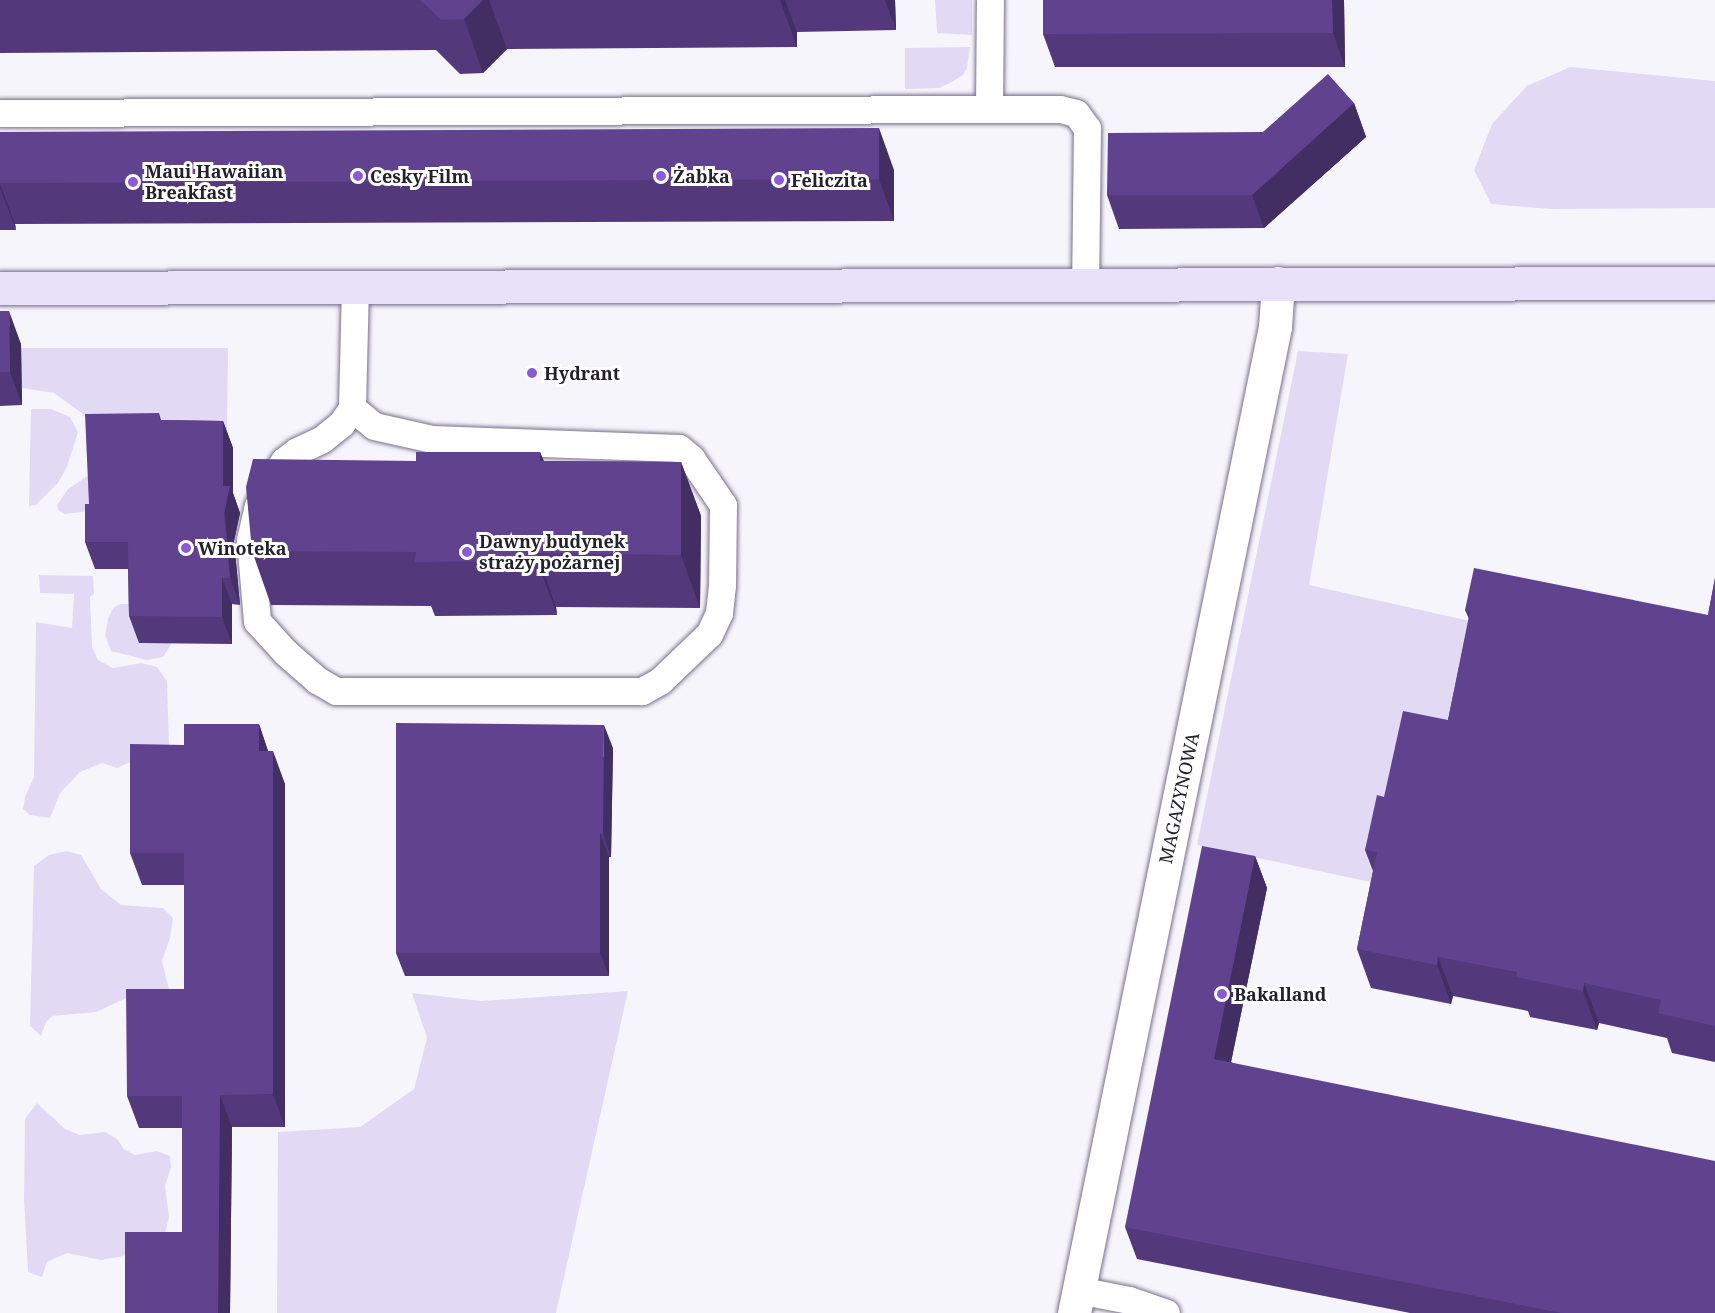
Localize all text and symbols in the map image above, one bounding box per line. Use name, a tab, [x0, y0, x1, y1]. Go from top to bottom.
place label: Maui Hawaiian Breakfast	[145, 161, 283, 204]
place label: Cesky Film	[370, 165, 469, 187]
place label: Żabka	[673, 165, 730, 187]
marker: Cesky Film	[351, 169, 365, 183]
marker: Żabka	[654, 169, 668, 183]
place label: Feliczita	[791, 169, 868, 191]
marker: Feliczita	[772, 173, 786, 187]
marker: Maui Hawaiian Breakfast	[126, 175, 140, 189]
place label: Hydrant	[544, 362, 620, 384]
marker: Hydrant	[525, 366, 539, 380]
place label: Dawny budynek straży pożarnej	[479, 531, 625, 574]
place label: Winoteka	[198, 537, 286, 559]
marker: Winoteka	[179, 541, 193, 555]
marker: Dawny budynek straży pożarnej	[460, 545, 474, 559]
street label: MAGAZYNOWA	[1155, 730, 1203, 866]
place label: Bakalland	[1234, 983, 1326, 1005]
marker: Bakalland	[1215, 987, 1229, 1001]

